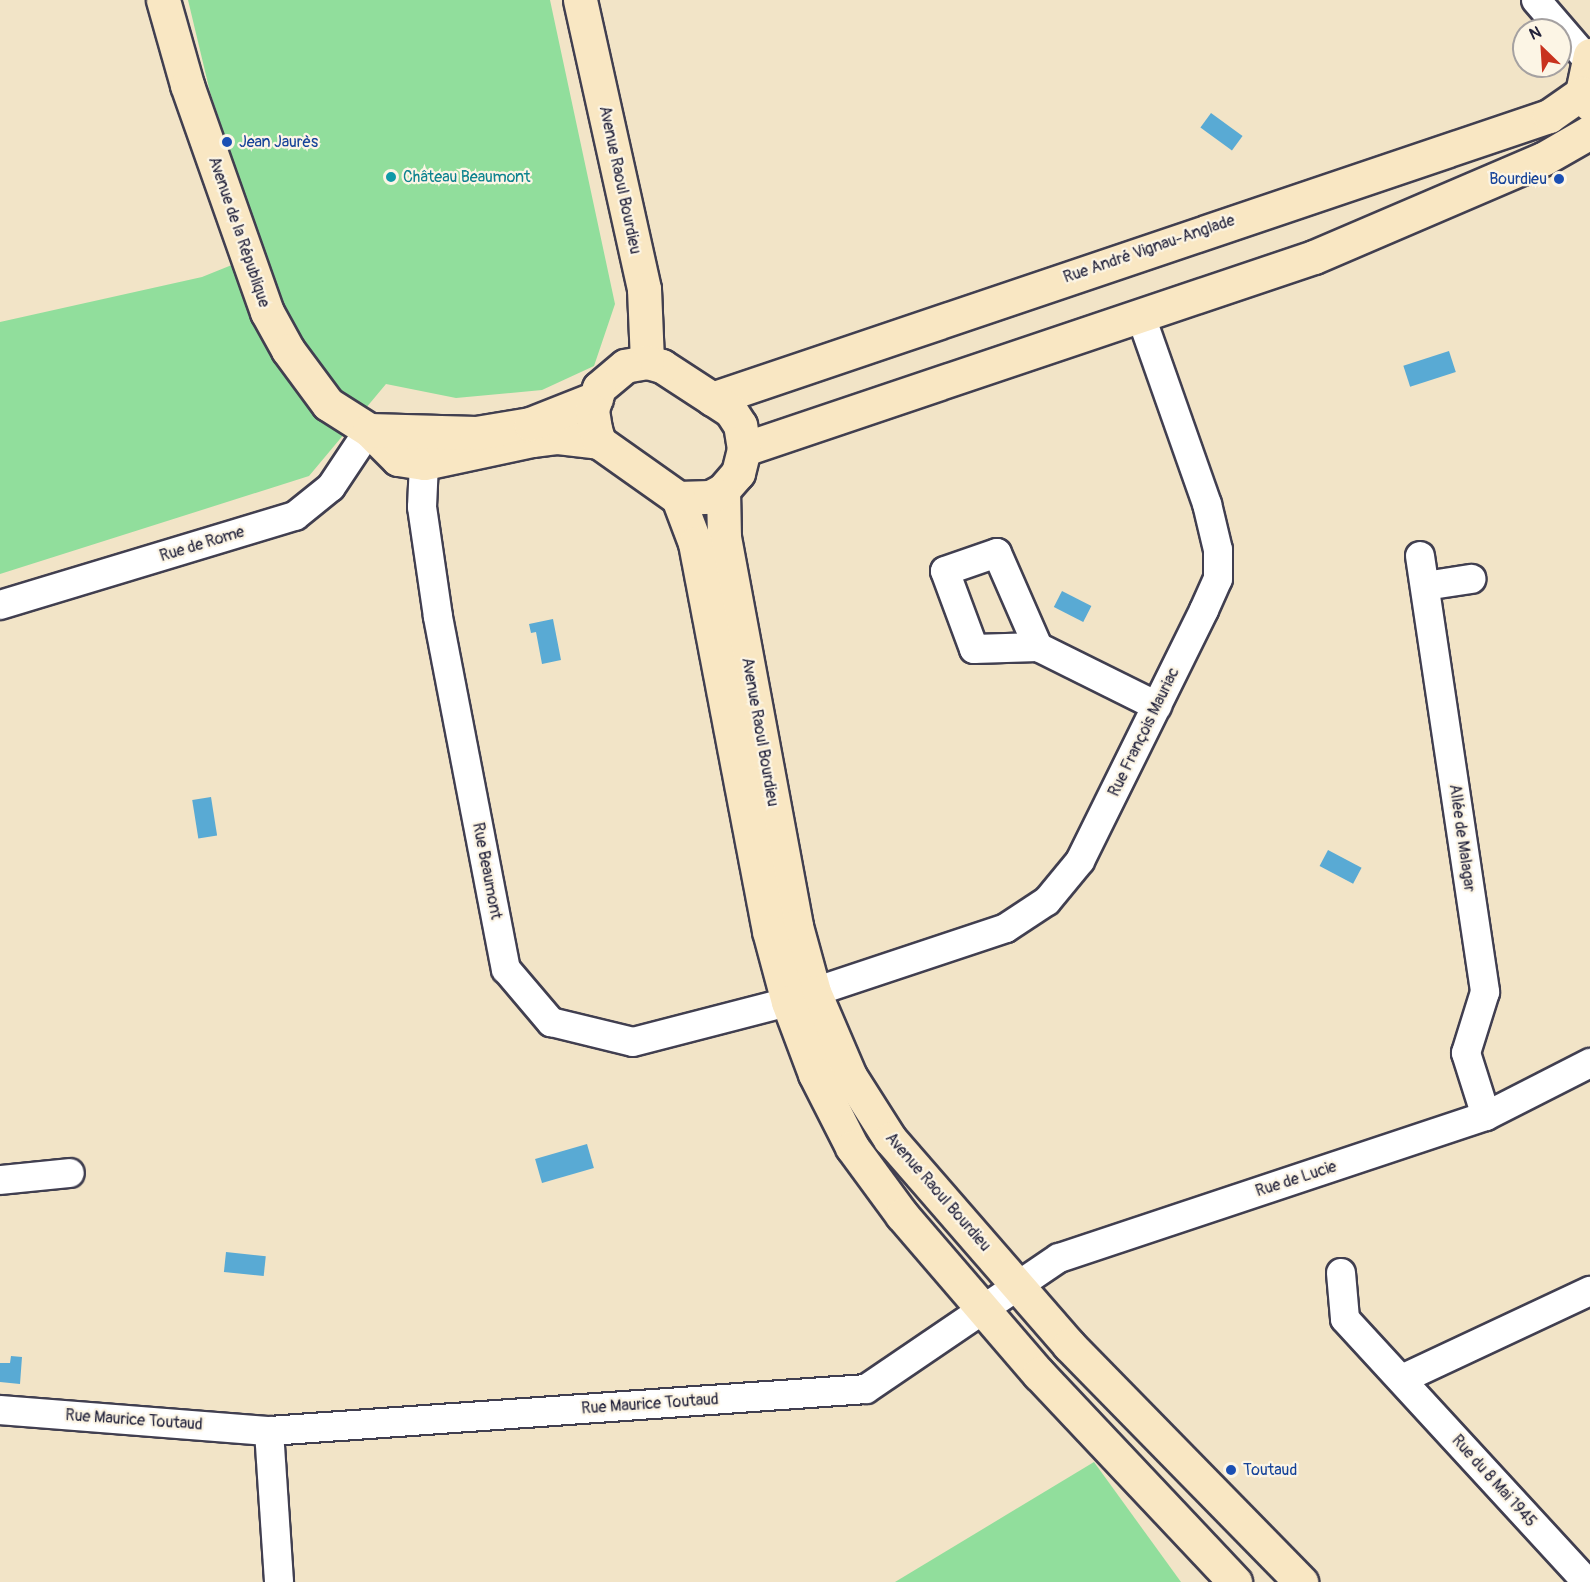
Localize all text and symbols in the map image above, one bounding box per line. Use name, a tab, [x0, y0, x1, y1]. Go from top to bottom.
north arrow	[1512, 18, 1572, 78]
text: N	[1526, 22, 1544, 45]
street label: Avenue Raoul Bourdieu	[595, 104, 645, 256]
place label: Jean Jaurès	[239, 132, 318, 152]
marker: Jean Jaurès	[220, 135, 234, 149]
street label: Avenue de la République	[204, 154, 274, 310]
place label: Château Beaumont	[403, 167, 530, 187]
place label: Bourdieu	[1489, 169, 1547, 189]
marker: Château Beaumont	[384, 170, 398, 184]
marker: Bourdieu	[1552, 172, 1566, 186]
street label: Rue André Vignau-Anglade	[1061, 211, 1237, 287]
street label: Rue de Rome	[157, 522, 247, 566]
street label: Avenue Raoul Bourdieu	[737, 656, 783, 808]
street label: Rue François Mauriac	[1104, 664, 1184, 800]
street label: Allée de Malagar	[1445, 783, 1479, 893]
street label: Rue Beaumont	[468, 821, 506, 921]
street label: Avenue Raoul Bourdieu	[881, 1129, 995, 1255]
street label: Rue de Lucie	[1253, 1157, 1339, 1201]
street label: Rue Maurice Toutaud	[581, 1390, 719, 1418]
street label: Rue Maurice Toutaud	[65, 1406, 203, 1434]
street label: Rue du 8 Mai 1945	[1448, 1431, 1540, 1531]
place label: Toutaud	[1243, 1460, 1297, 1480]
marker: Toutaud	[1224, 1463, 1238, 1477]

